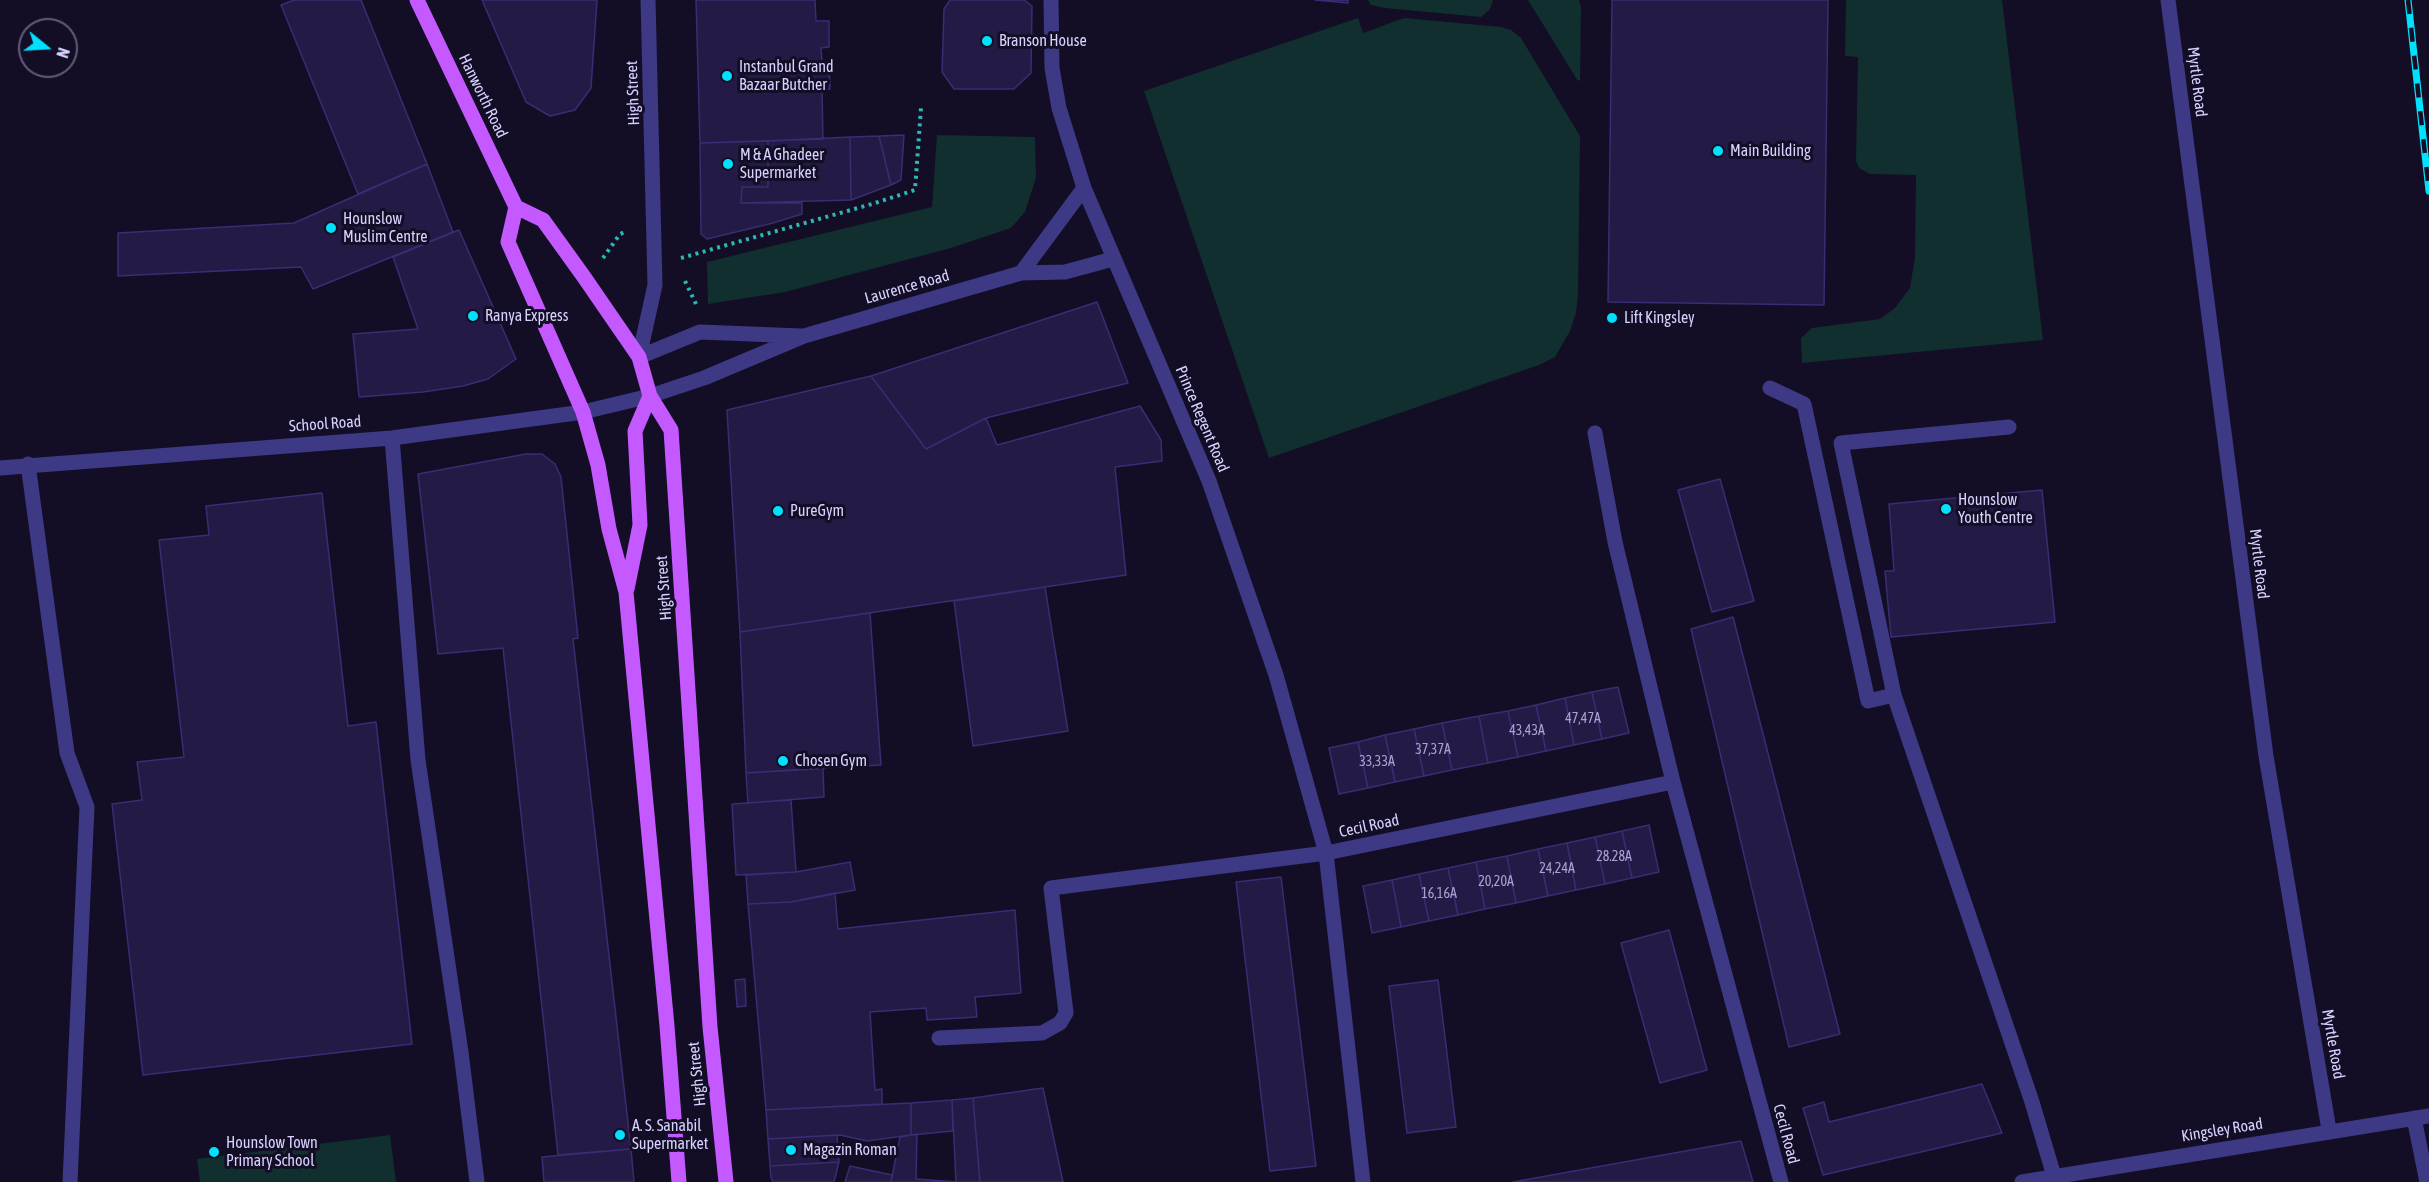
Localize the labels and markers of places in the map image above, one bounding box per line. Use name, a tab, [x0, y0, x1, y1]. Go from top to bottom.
place label: Branson House	[999, 31, 1087, 51]
marker: Branson House	[980, 34, 994, 48]
place label: Instanbul Grand Bazaar Butcher	[739, 57, 834, 95]
marker: Instanbul Grand Bazaar Butcher	[720, 69, 734, 83]
place label: Main Building	[1730, 141, 1811, 161]
marker: Main Building	[1711, 144, 1725, 158]
place label: M & A Ghadeer Supermarket	[740, 145, 824, 183]
marker: M & A Ghadeer Supermarket	[721, 157, 735, 171]
place label: Hounslow Muslim Centre	[343, 209, 428, 247]
marker: Hounslow Muslim Centre	[324, 221, 338, 235]
place label: Ranya Express	[485, 306, 568, 326]
place label: Lift Kingsley	[1624, 308, 1695, 328]
marker: Ranya Express	[466, 309, 480, 323]
marker: Lift Kingsley	[1605, 311, 1619, 325]
place label: Hounslow Youth Centre	[1958, 490, 2033, 528]
place label: PureGym	[790, 501, 844, 521]
marker: Hounslow Youth Centre	[1939, 502, 1953, 516]
marker: PureGym	[771, 504, 785, 518]
place label: Chosen Gym	[795, 751, 867, 771]
marker: Chosen Gym	[776, 754, 790, 768]
place label: A. S. Sanabil Supermarket	[632, 1116, 708, 1154]
marker: A. S. Sanabil Supermarket	[613, 1128, 627, 1142]
place label: Hounslow Town Primary School	[226, 1133, 318, 1171]
place label: Magazin Roman	[803, 1140, 897, 1160]
marker: Magazin Roman	[784, 1143, 798, 1157]
marker: Hounslow Town Primary School	[207, 1145, 221, 1159]

